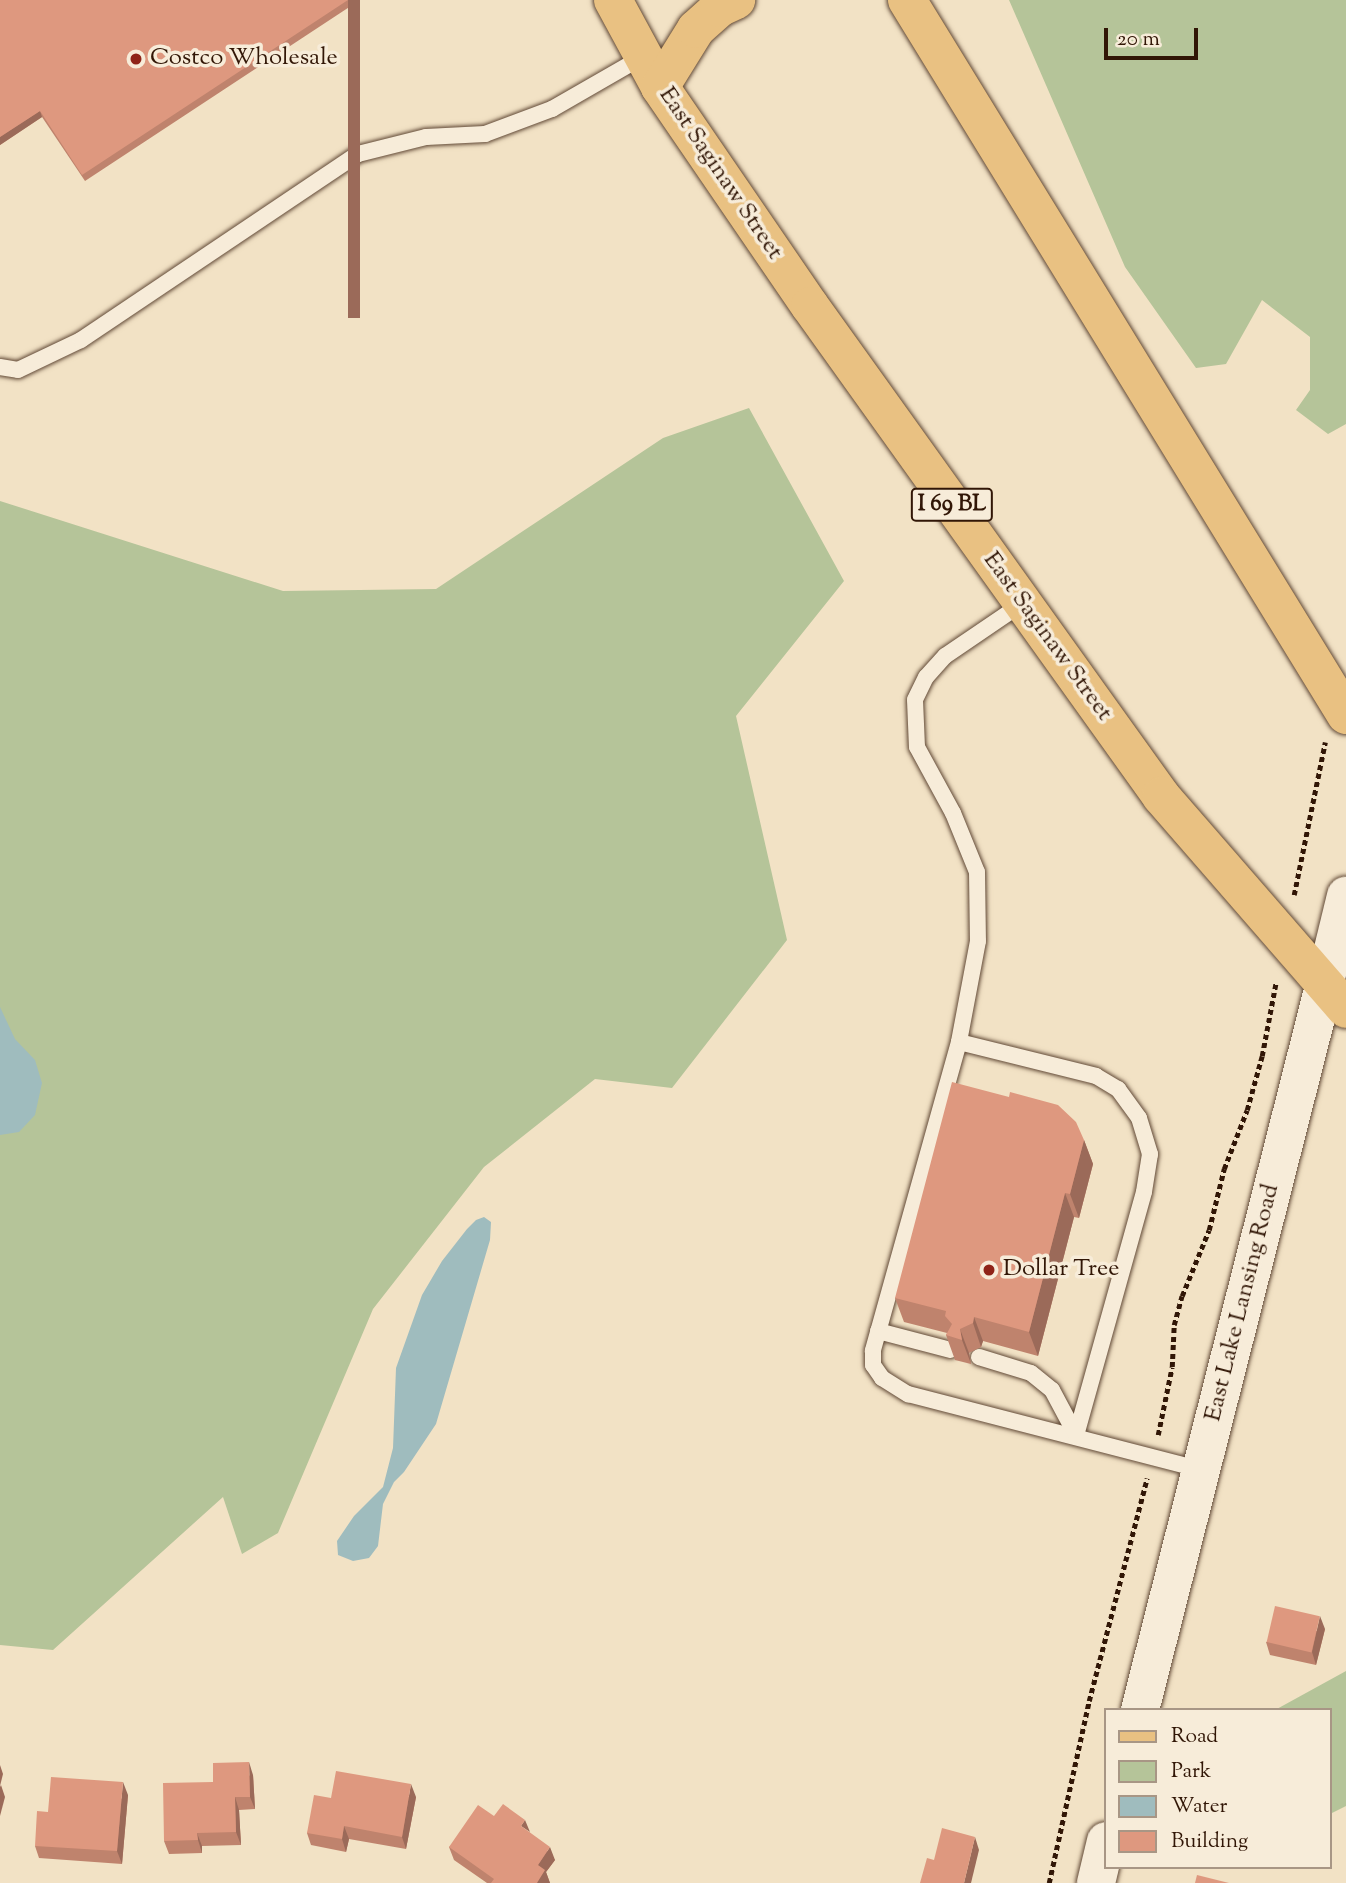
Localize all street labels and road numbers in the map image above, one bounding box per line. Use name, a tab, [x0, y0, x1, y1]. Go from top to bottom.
street label: East Saginaw Street	[652, 82, 788, 266]
road number: I 69 BL	[910, 485, 994, 524]
street label: East Saginaw Street	[976, 547, 1118, 727]
street label: East Lake Lansing Road	[1200, 1181, 1286, 1425]

